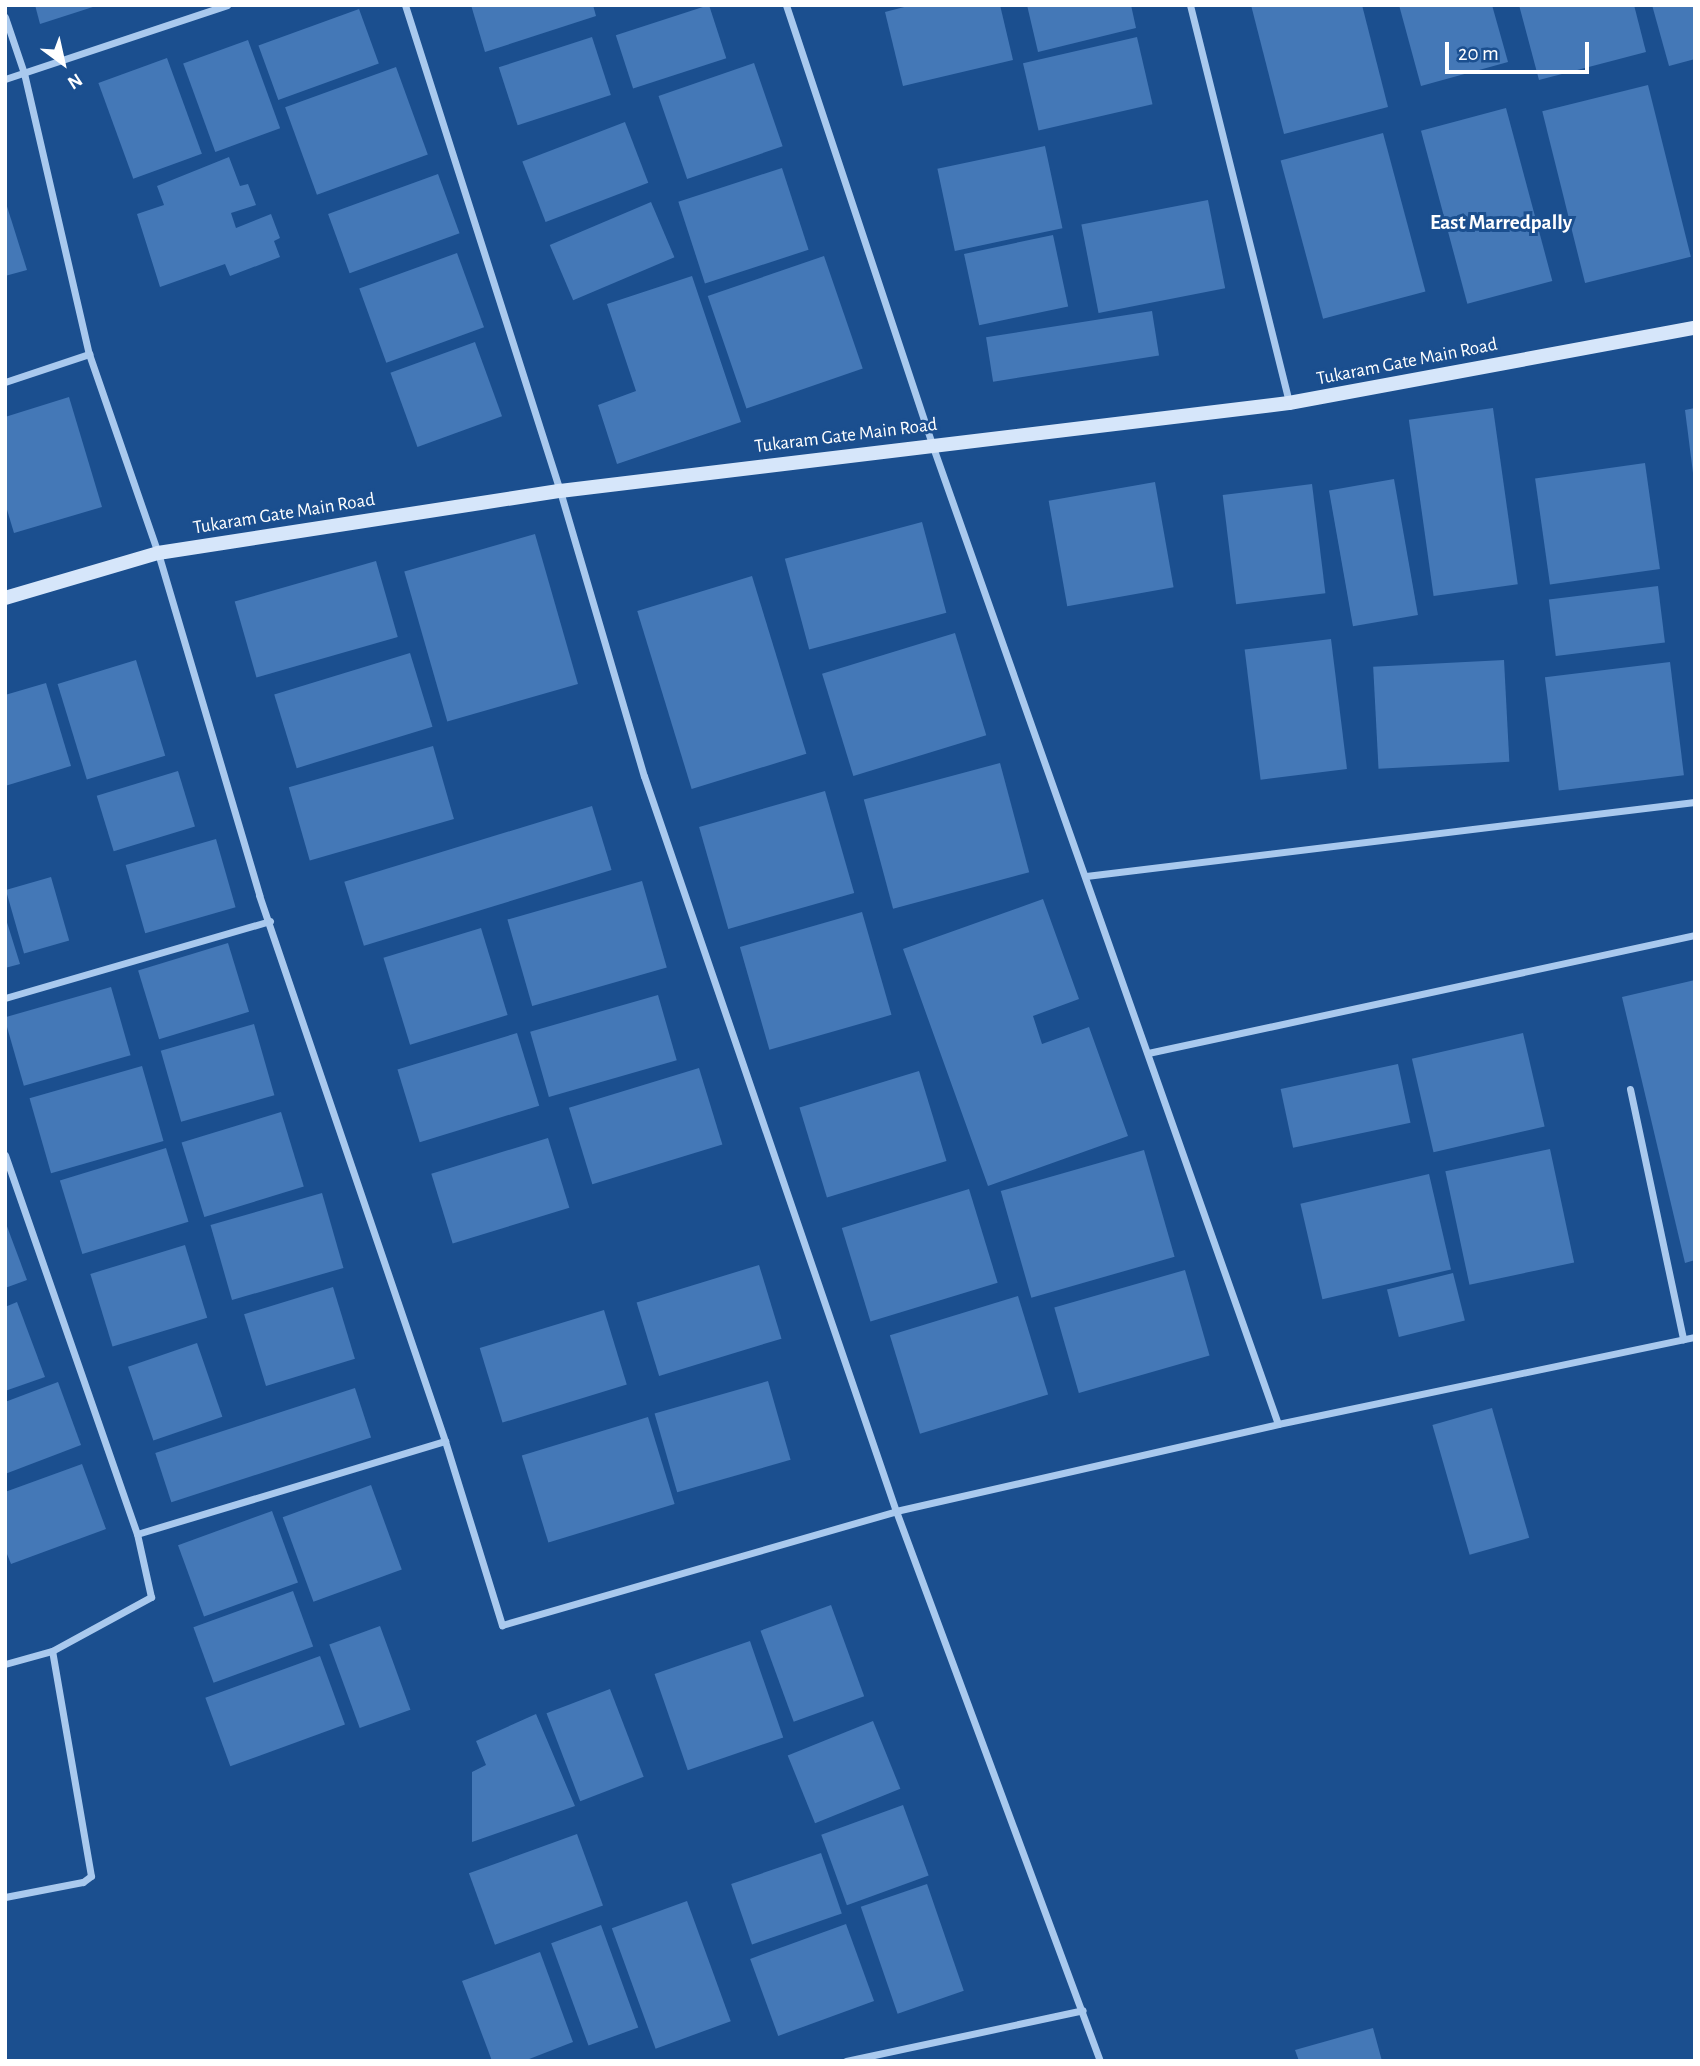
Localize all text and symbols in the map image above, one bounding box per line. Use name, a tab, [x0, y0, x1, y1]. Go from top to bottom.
north arrow	[28, 28, 98, 98]
scale bar	[1448, 28, 1592, 72]
text: 20 m	[1458, 43, 1499, 64]
text: N	[64, 69, 85, 93]
district label: East Marredpally	[1430, 210, 1572, 236]
street label: Tukaram Gate Main Road	[1315, 333, 1499, 391]
street label: Tukaram Gate Main Road	[753, 413, 939, 459]
street label: Tukaram Gate Main Road	[191, 488, 377, 540]

